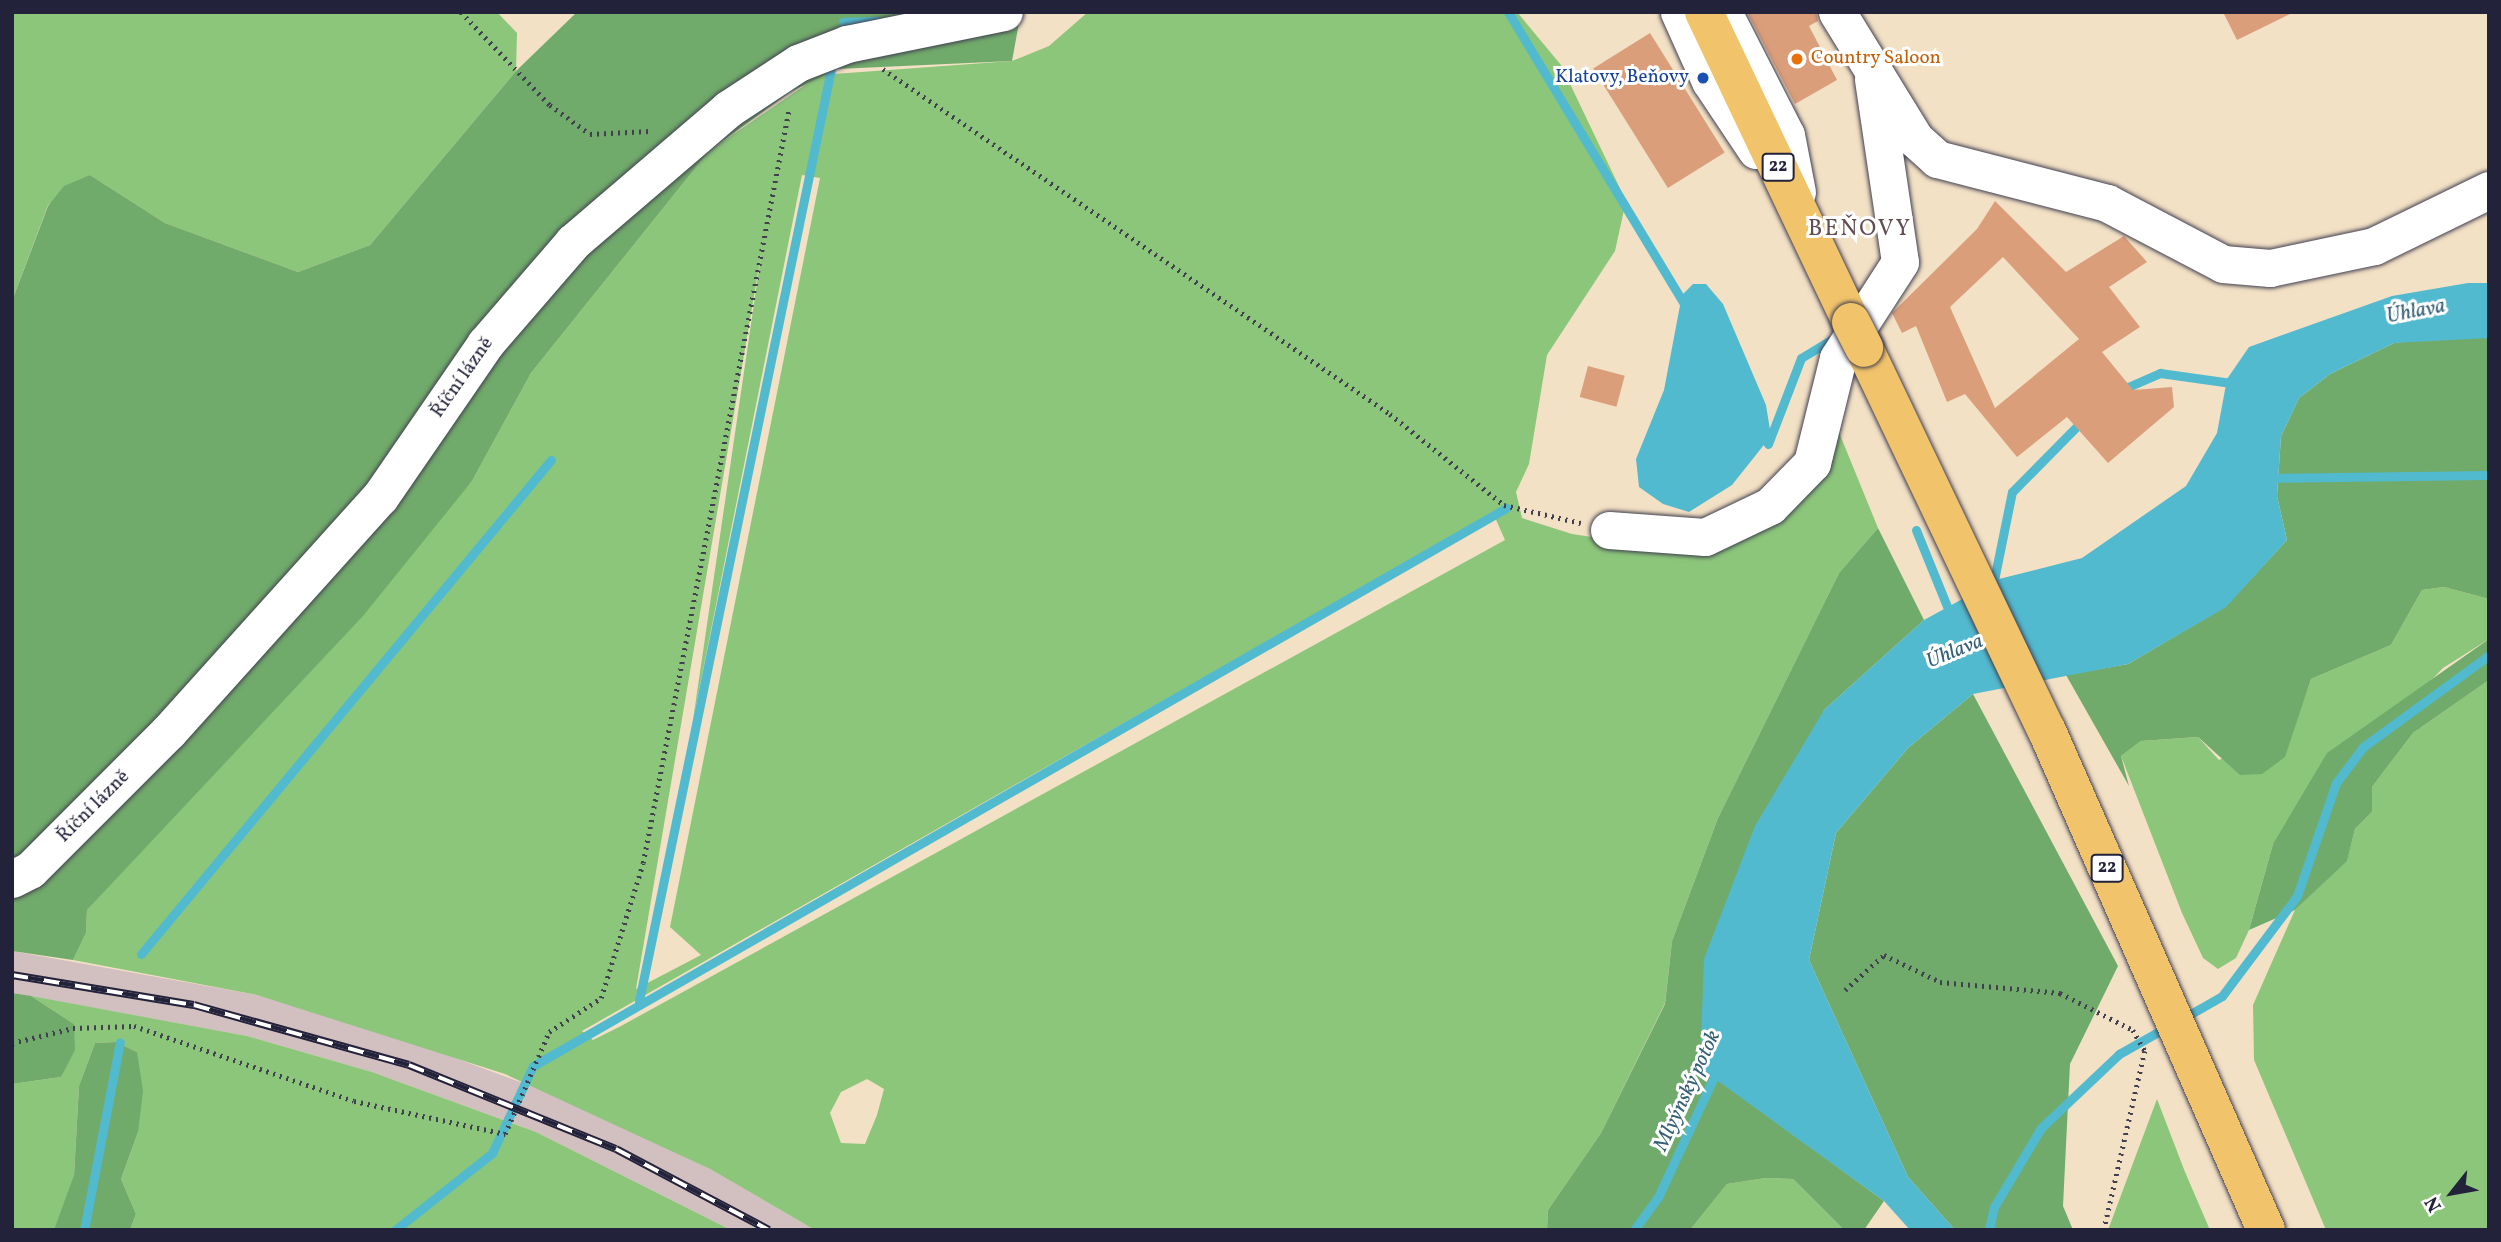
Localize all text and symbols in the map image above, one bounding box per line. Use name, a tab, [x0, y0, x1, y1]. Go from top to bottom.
place label: Country Saloon	[1811, 48, 1941, 70]
marker: Country Saloon	[1789, 51, 1805, 67]
place label: Klatovy, Beňovy	[1555, 67, 1689, 89]
marker: Klatovy, Beňovy	[1695, 70, 1711, 86]
road number: 22	[1760, 152, 1796, 182]
district label: BEŇOVY	[1809, 215, 1911, 243]
water label: Úhlava	[2385, 294, 2447, 330]
street label: Říční lázně	[427, 333, 499, 423]
water label: Úhlava	[1923, 629, 1987, 675]
street label: Říční lázně	[53, 766, 135, 848]
road number: 22	[2090, 854, 2124, 882]
water label: Mlyýnský potok	[1649, 1027, 1727, 1155]
north arrow	[2417, 1158, 2487, 1228]
text: N	[2419, 1191, 2449, 1216]

